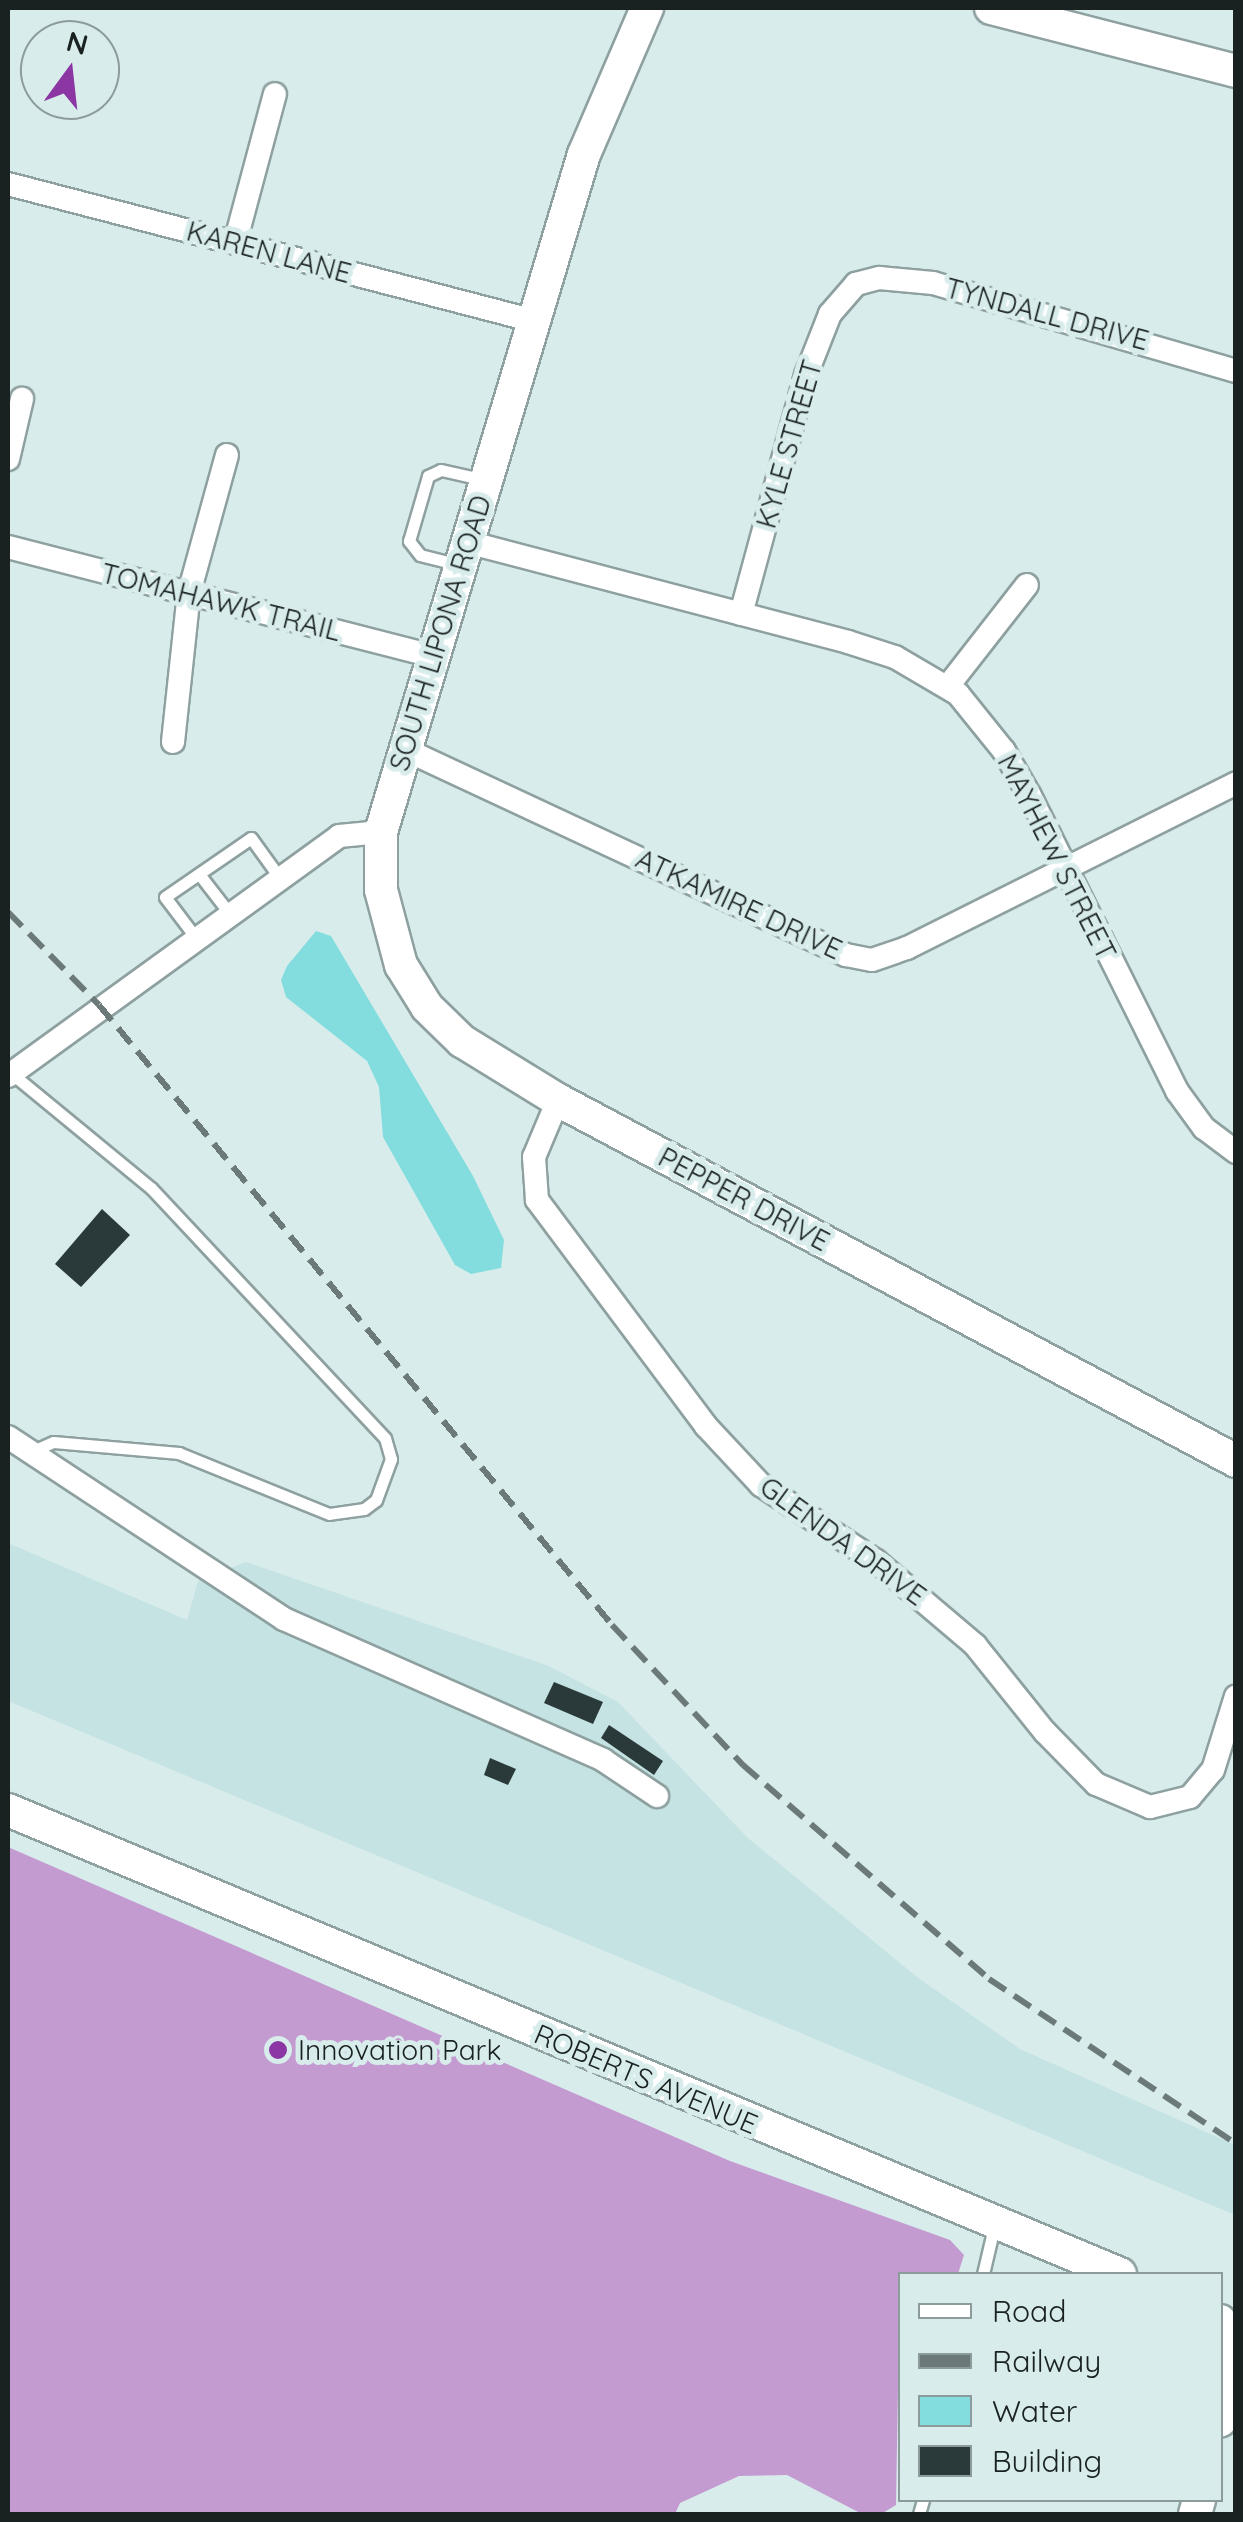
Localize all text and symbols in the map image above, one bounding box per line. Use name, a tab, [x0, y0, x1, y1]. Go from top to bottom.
north arrow	[20, 20, 120, 120]
text: N	[63, 23, 92, 62]
street label: KAREN LANE	[183, 214, 355, 290]
street label: TYNDALL DRIVE	[942, 271, 1152, 357]
street label: KYLE STREET	[749, 356, 829, 532]
street label: SOUTH LIPONA ROAD	[382, 491, 498, 775]
street label: TOMAHAWK TRAIL	[98, 556, 344, 648]
street label: MAYHEW STREET	[991, 748, 1123, 966]
street label: ATKAMIRE DRIVE	[631, 842, 847, 966]
street label: PEPPER DRIVE	[653, 1140, 835, 1258]
street label: GLENDA DRIVE	[754, 1470, 932, 1612]
street label: ROBERTS AVENUE	[529, 2017, 763, 2141]
place label: Innovation Park	[298, 2033, 501, 2067]
marker: Innovation Park	[267, 2039, 289, 2061]
legend	[898, 2272, 1223, 2502]
text: Road	[992, 2292, 1066, 2330]
text: Railway	[992, 2342, 1101, 2380]
text: Water	[992, 2392, 1077, 2430]
text: Building	[992, 2442, 1102, 2480]

